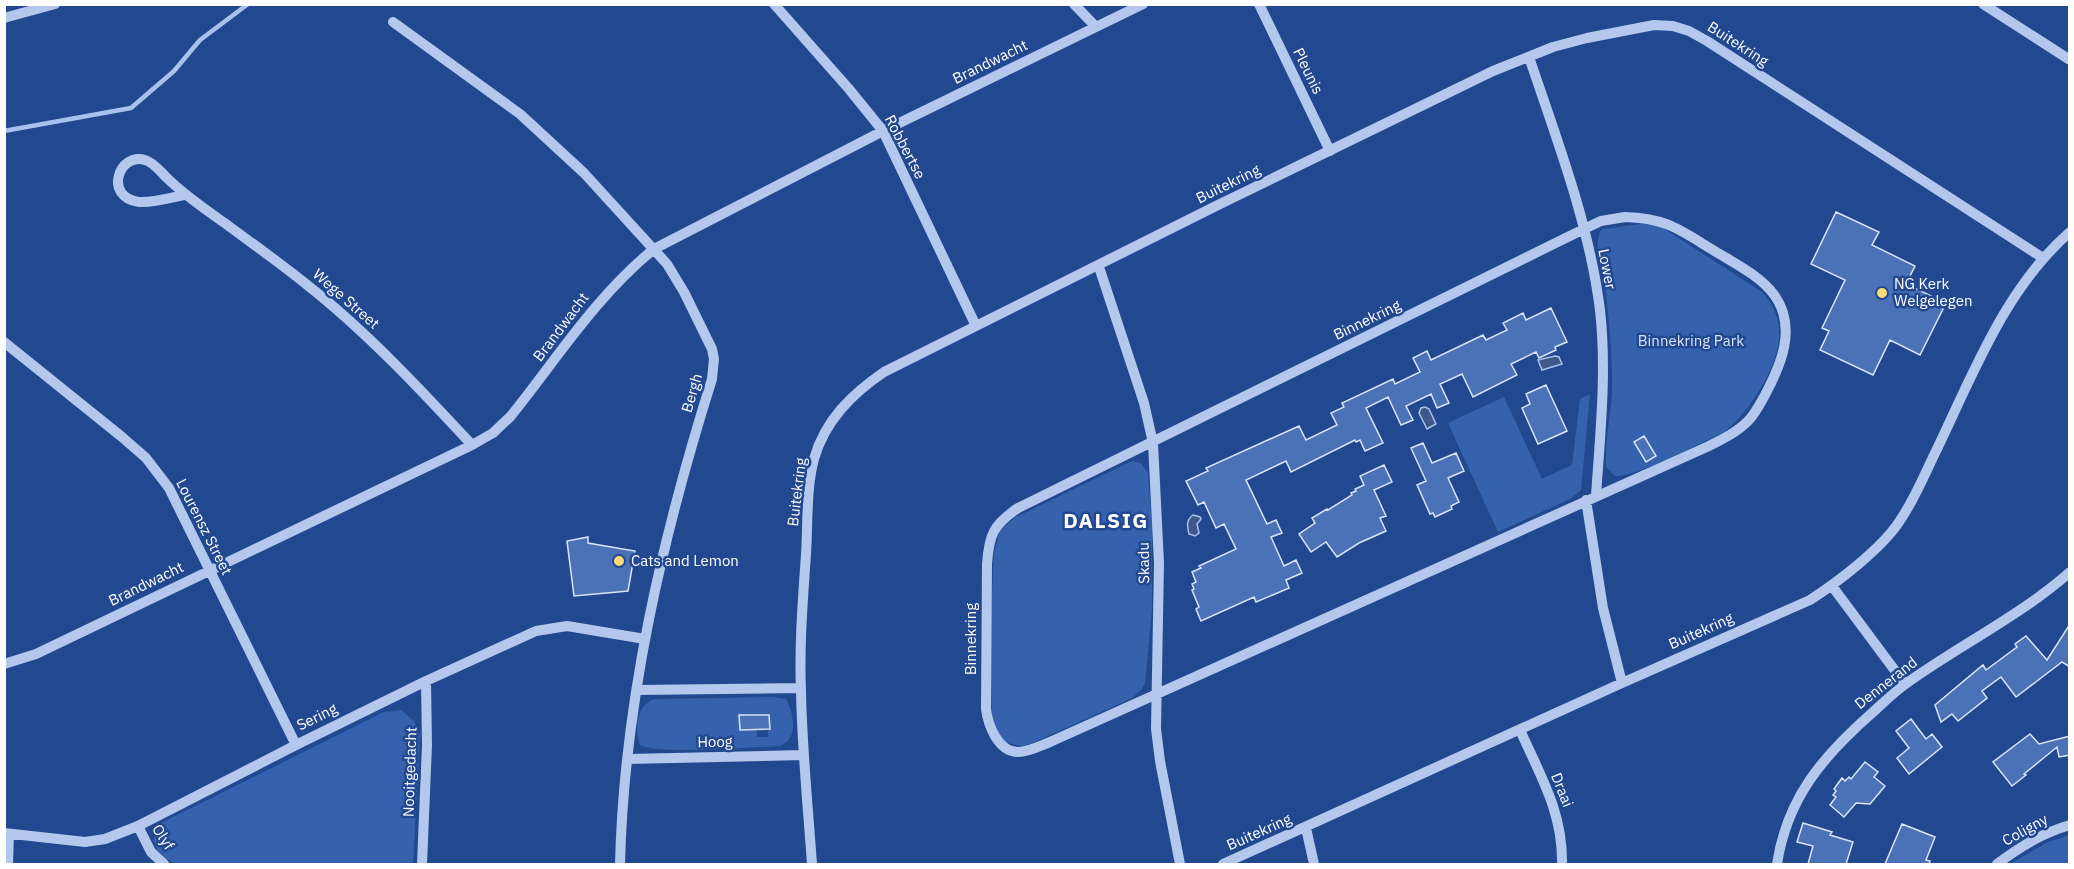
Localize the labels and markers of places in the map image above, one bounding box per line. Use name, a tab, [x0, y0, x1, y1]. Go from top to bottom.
place label: NG Kerk Welgelegen	[1894, 274, 1972, 310]
marker: NG Kerk Welgelegen	[1875, 286, 1889, 300]
place label: Cats and Lemon	[631, 551, 739, 570]
marker: Cats and Lemon	[612, 554, 626, 568]

